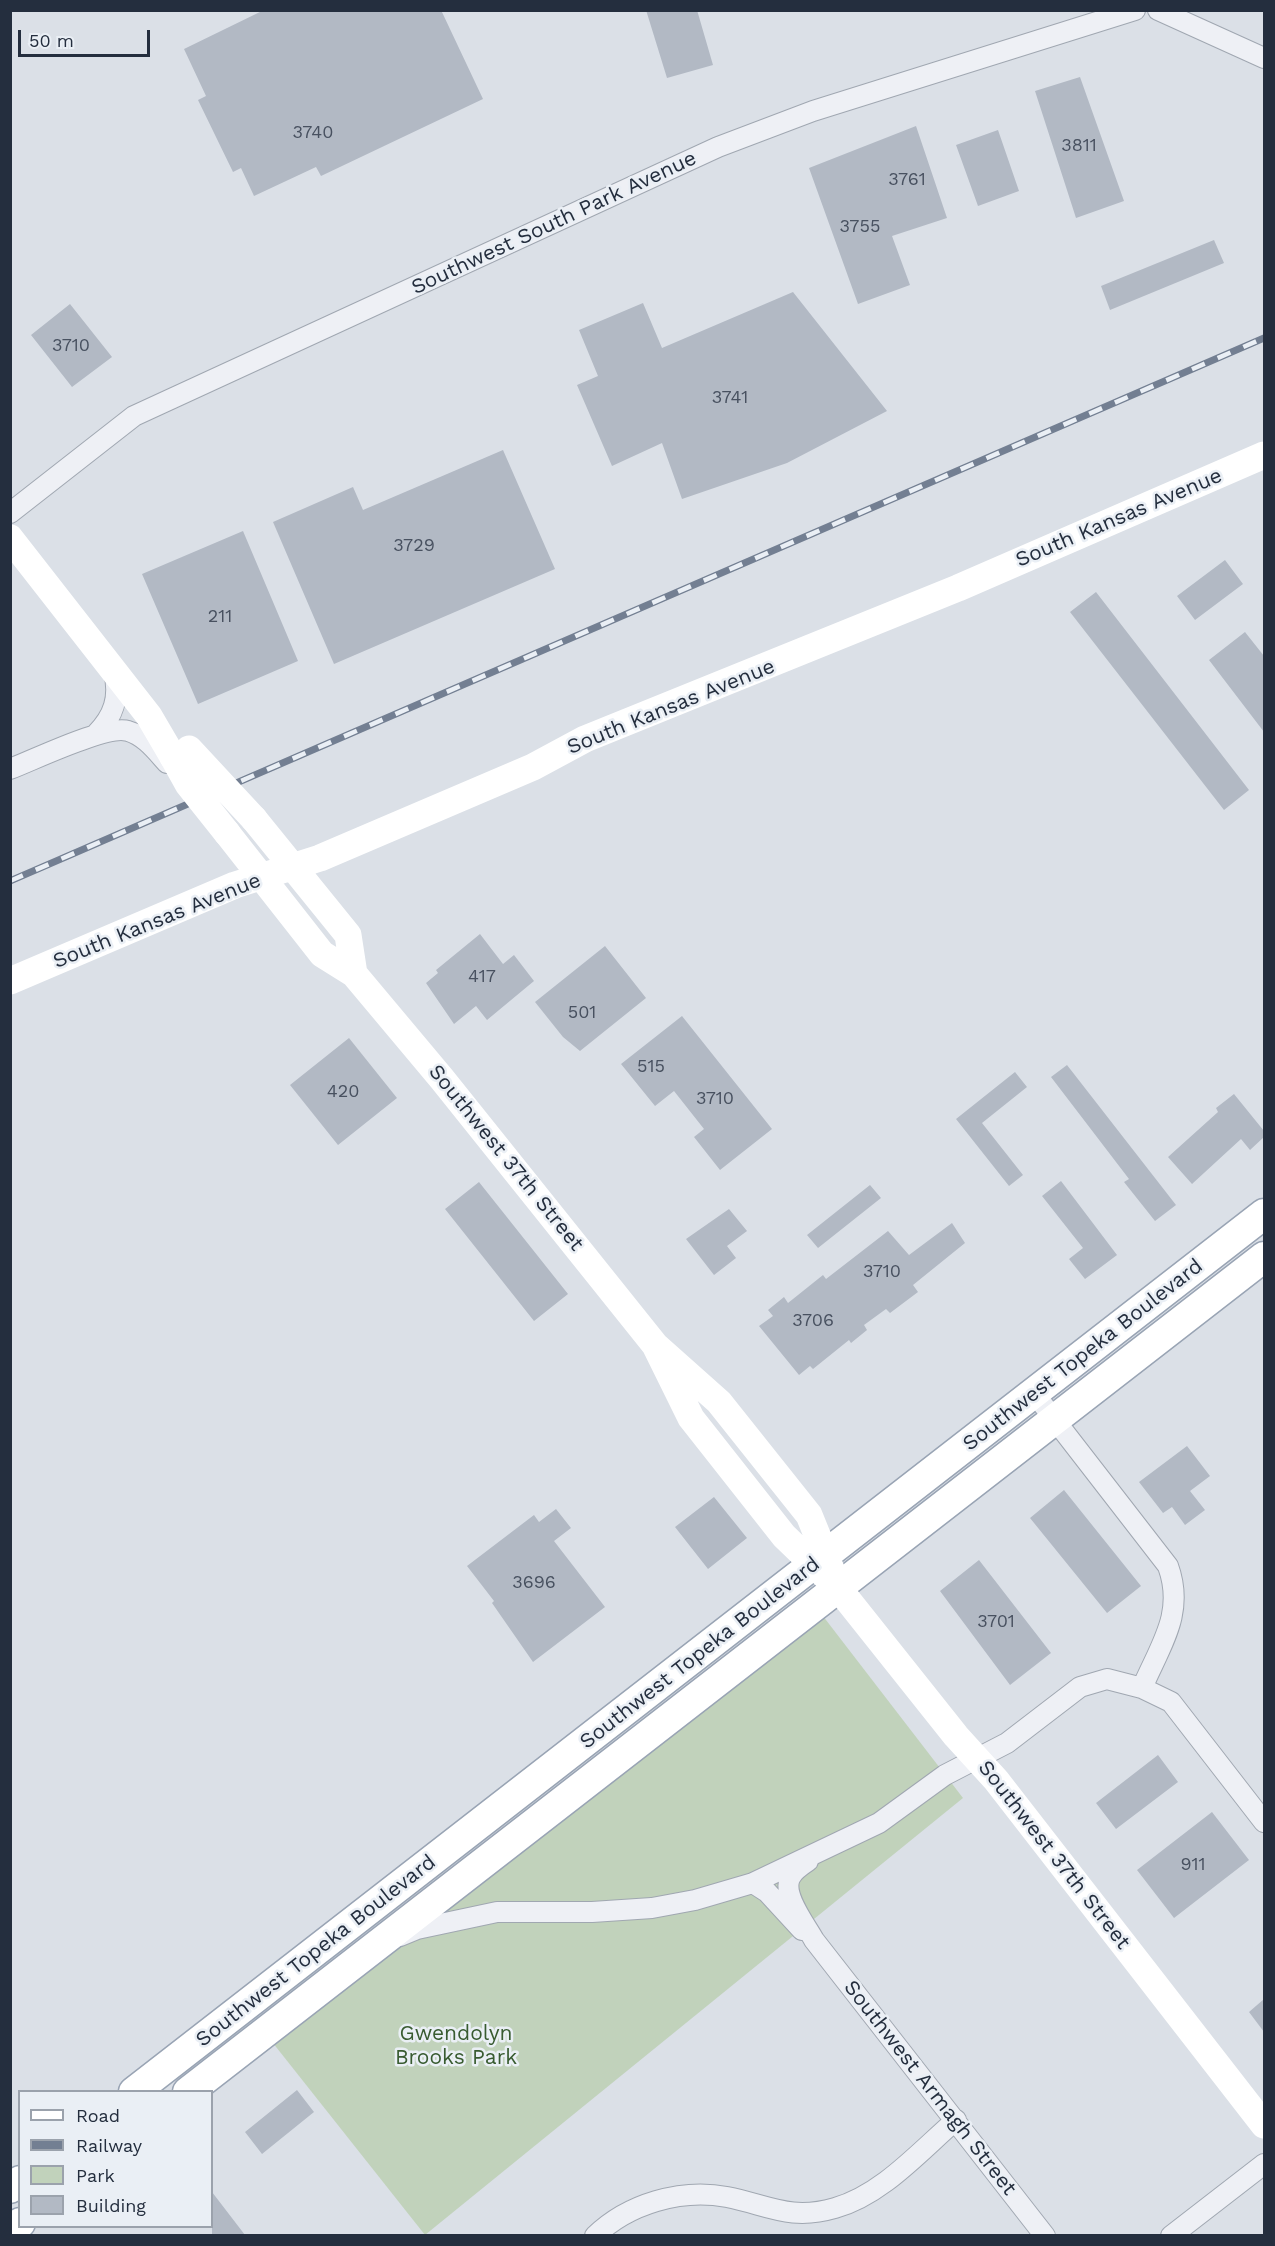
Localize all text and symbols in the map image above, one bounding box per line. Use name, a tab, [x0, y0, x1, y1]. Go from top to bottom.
scale bar	[21, 18, 153, 56]
text: 50 m	[29, 30, 74, 51]
house number: 3740	[293, 122, 333, 144]
house number: 3811	[1061, 135, 1097, 157]
street label: Southwest South Park Avenue	[407, 146, 701, 300]
house number: 3761	[888, 169, 926, 191]
house number: 3755	[840, 216, 880, 238]
house number: 3710	[52, 335, 90, 357]
house number: 3741	[712, 387, 748, 409]
street label: South Kansas Avenue	[1012, 463, 1226, 573]
house number: 3729	[393, 535, 435, 557]
house number: 211	[208, 606, 232, 628]
street label: South Kansas Avenue	[563, 654, 779, 760]
street label: South Kansas Avenue	[49, 868, 265, 974]
house number: 417	[468, 966, 496, 988]
house number: 501	[568, 1002, 596, 1024]
house number: 515	[637, 1056, 665, 1078]
street label: Southwest 37th Street	[423, 1060, 589, 1256]
house number: 420	[327, 1081, 359, 1103]
house number: 3710	[696, 1088, 734, 1110]
street label: Southwest Topeka Boulevard	[958, 1254, 1208, 1456]
house number: 3710	[863, 1261, 901, 1283]
house number: 3706	[792, 1310, 834, 1332]
street label: Southwest Topeka Boulevard	[575, 1552, 825, 1754]
house number: 3696	[512, 1572, 556, 1594]
house number: 3701	[977, 1611, 1015, 1633]
street label: Southwest 37th Street	[973, 1756, 1135, 1954]
street label: Southwest Topeka Boulevard	[191, 1850, 441, 2052]
house number: 911	[1180, 1854, 1206, 1876]
street label: Southwest Armagh Street	[838, 1975, 1022, 2201]
park label: Gwendolyn Brooks Park	[395, 2021, 517, 2071]
legend	[18, 2090, 213, 2228]
text: Road	[76, 2105, 120, 2126]
text: Railway	[76, 2135, 142, 2156]
text: Park	[76, 2165, 115, 2186]
text: Building	[76, 2195, 146, 2216]

